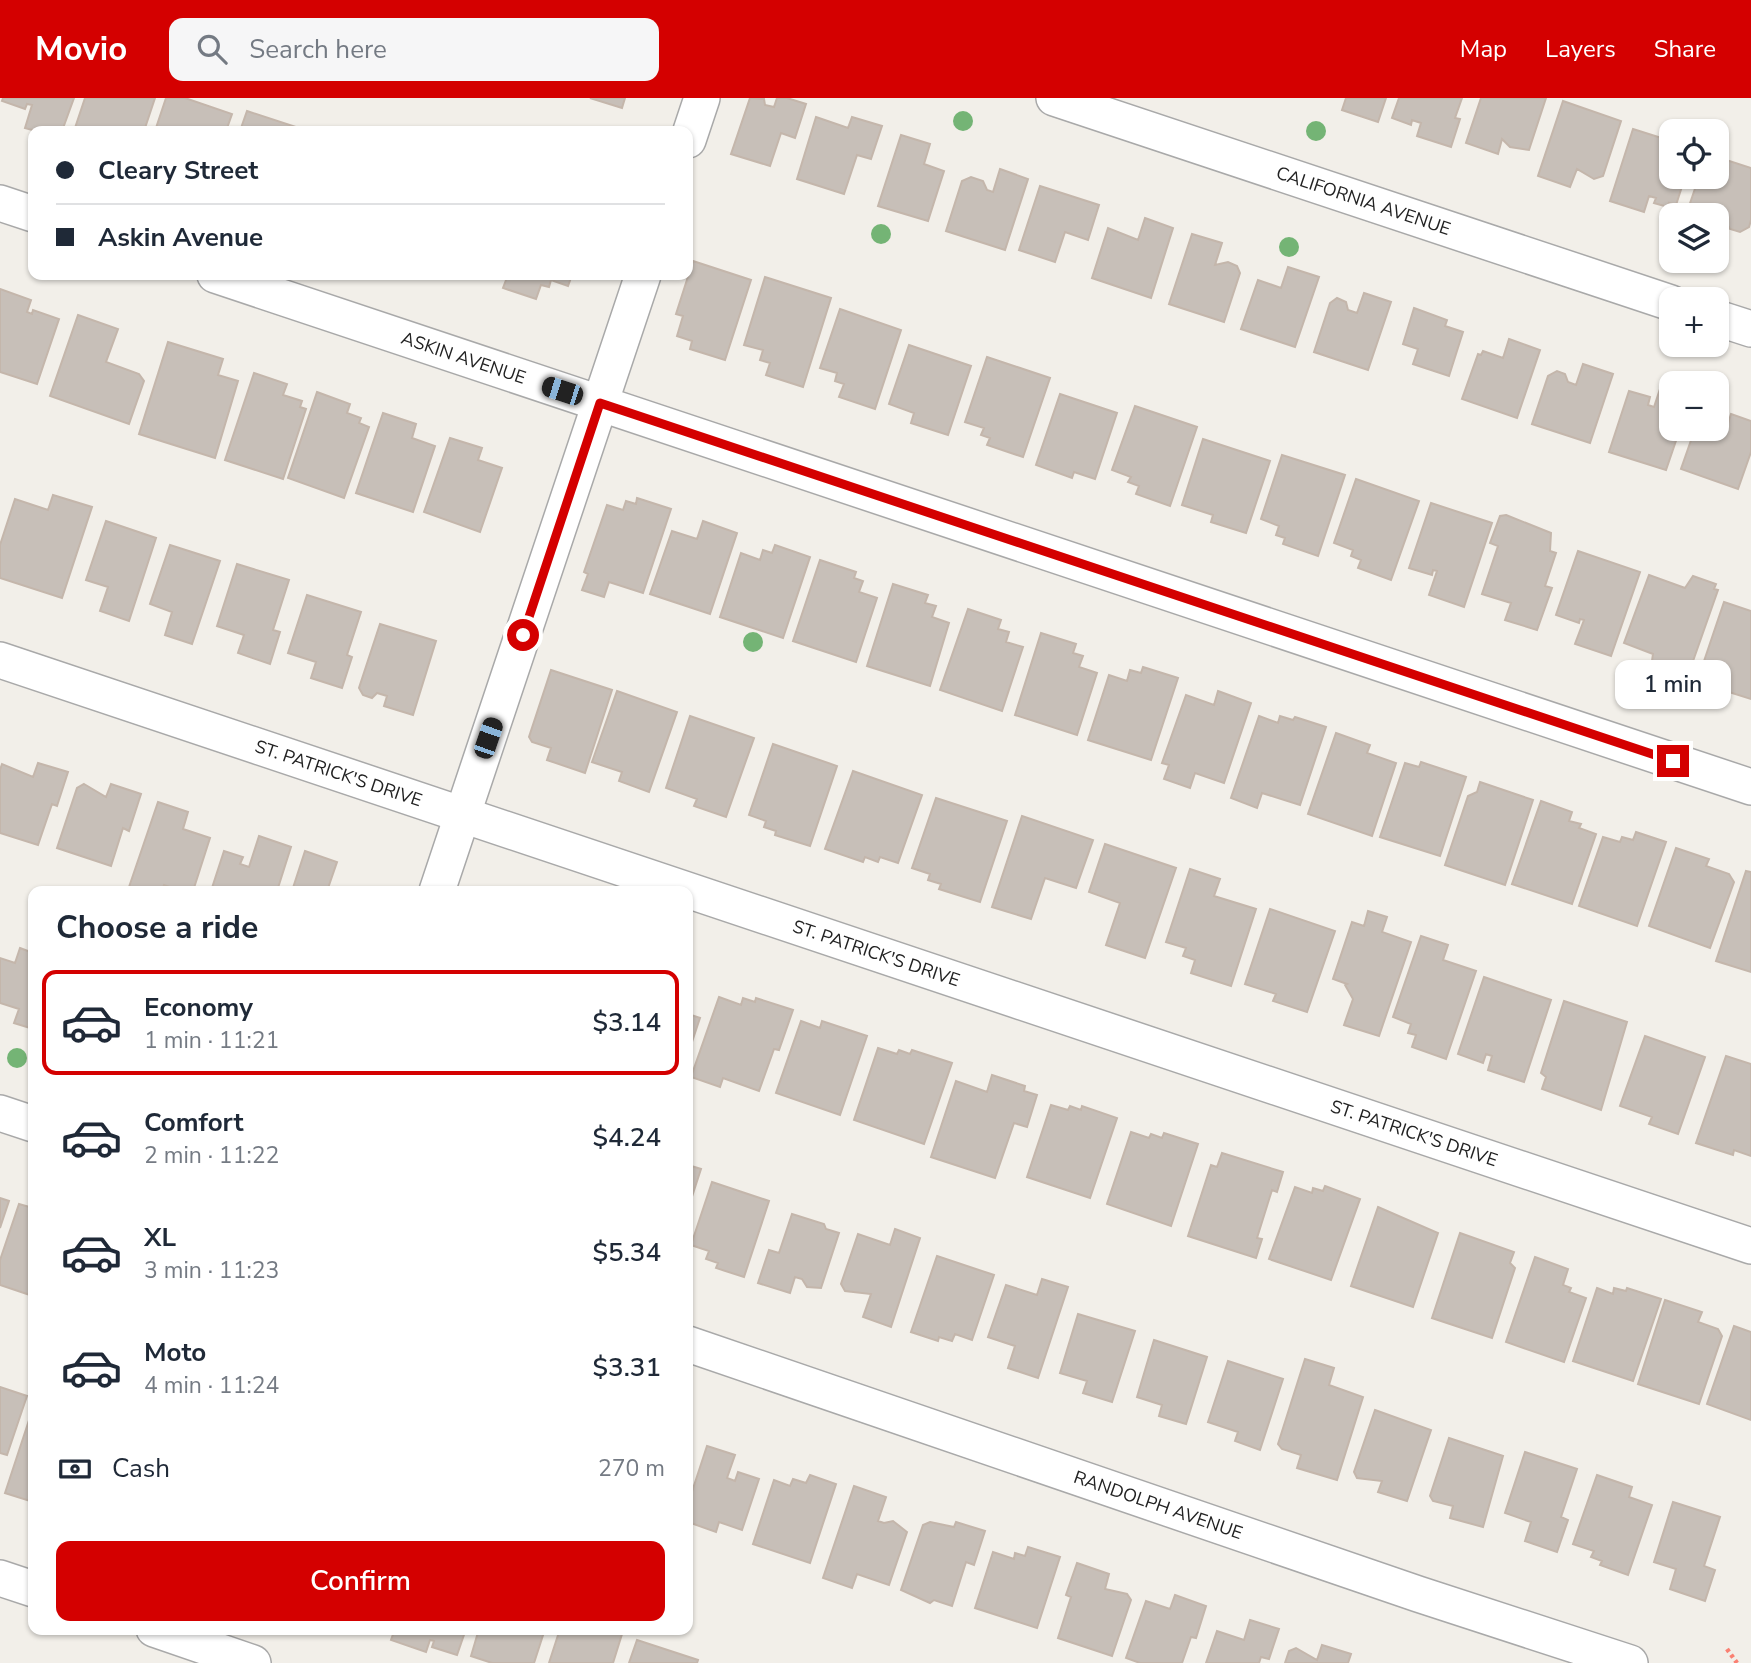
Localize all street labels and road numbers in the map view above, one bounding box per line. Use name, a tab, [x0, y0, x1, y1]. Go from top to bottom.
street label: CALIFORNIA AVENUE	[1273, 161, 1454, 241]
street label: ASKIN AVENUE	[398, 326, 529, 390]
street label: ST. PATRICK'S DRIVE	[252, 734, 425, 812]
street label: ST. PATRICK'S DRIVE	[790, 914, 963, 992]
street label: ST. PATRICK'S DRIVE	[1327, 1094, 1501, 1172]
street label: RANDOLPH AVENUE	[1071, 1465, 1246, 1545]

